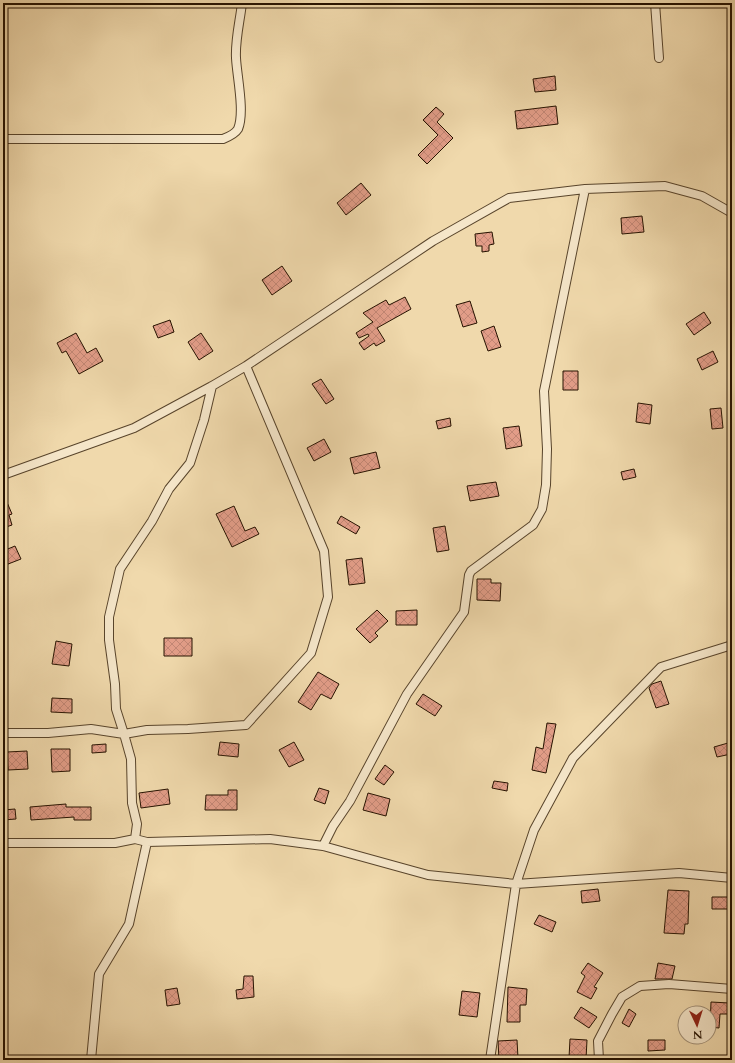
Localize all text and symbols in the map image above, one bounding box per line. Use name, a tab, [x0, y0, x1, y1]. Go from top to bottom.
north arrow	[677, 1005, 717, 1045]
text: N	[692, 1027, 703, 1042]

